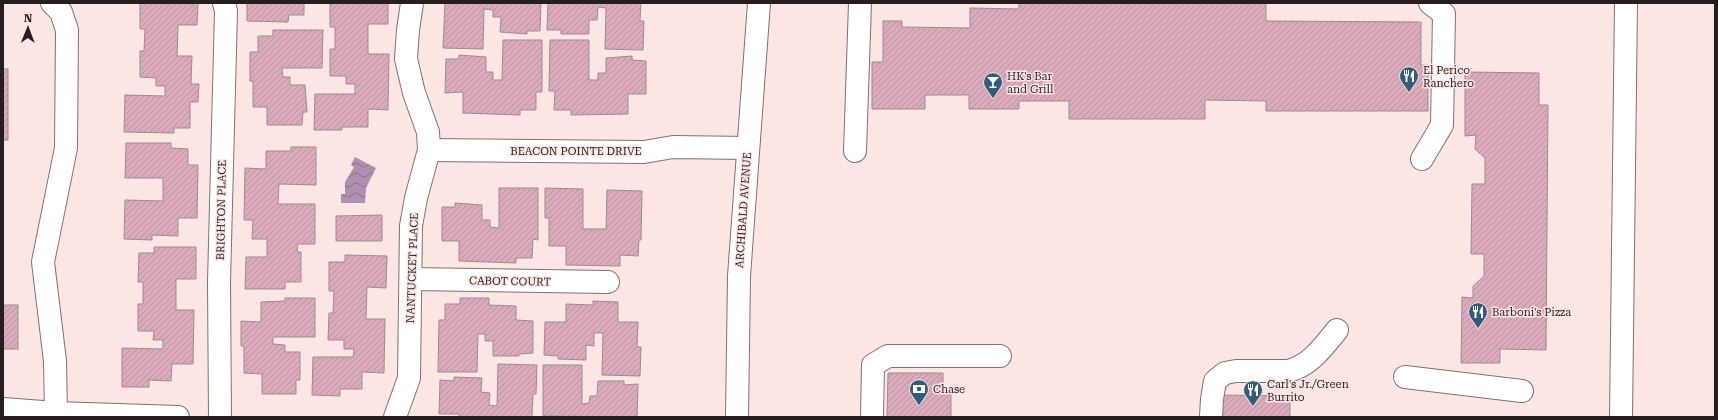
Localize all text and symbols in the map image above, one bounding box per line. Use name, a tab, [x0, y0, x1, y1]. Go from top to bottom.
north arrow	[8, 8, 48, 48]
text: N	[24, 12, 33, 25]
place label: El Perico Ranchero	[1423, 64, 1474, 90]
restaurant icon: El Perico Ranchero	[1398, 65, 1420, 93]
place label: HK's Bar and Grill	[1007, 70, 1054, 96]
bar icon: HK's Bar and Grill	[982, 71, 1004, 99]
street label: BEACON POINTE DRIVE	[510, 145, 642, 158]
street label: ARCHIBALD AVENUE	[733, 152, 754, 268]
street label: BRIGHTON PLACE	[214, 160, 229, 260]
street label: NANTUCKET PLACE	[404, 213, 421, 324]
street label: CABOT COURT	[469, 274, 551, 289]
restaurant icon: Barboni's Pizza	[1467, 301, 1489, 329]
place label: Barboni's Pizza	[1492, 306, 1571, 319]
bank icon: Chase	[908, 378, 930, 406]
place label: Carl's Jr./Green Burrito	[1267, 378, 1349, 404]
restaurant icon: Carl's Jr./Green Burrito	[1242, 379, 1264, 407]
place label: Chase	[933, 383, 965, 396]

